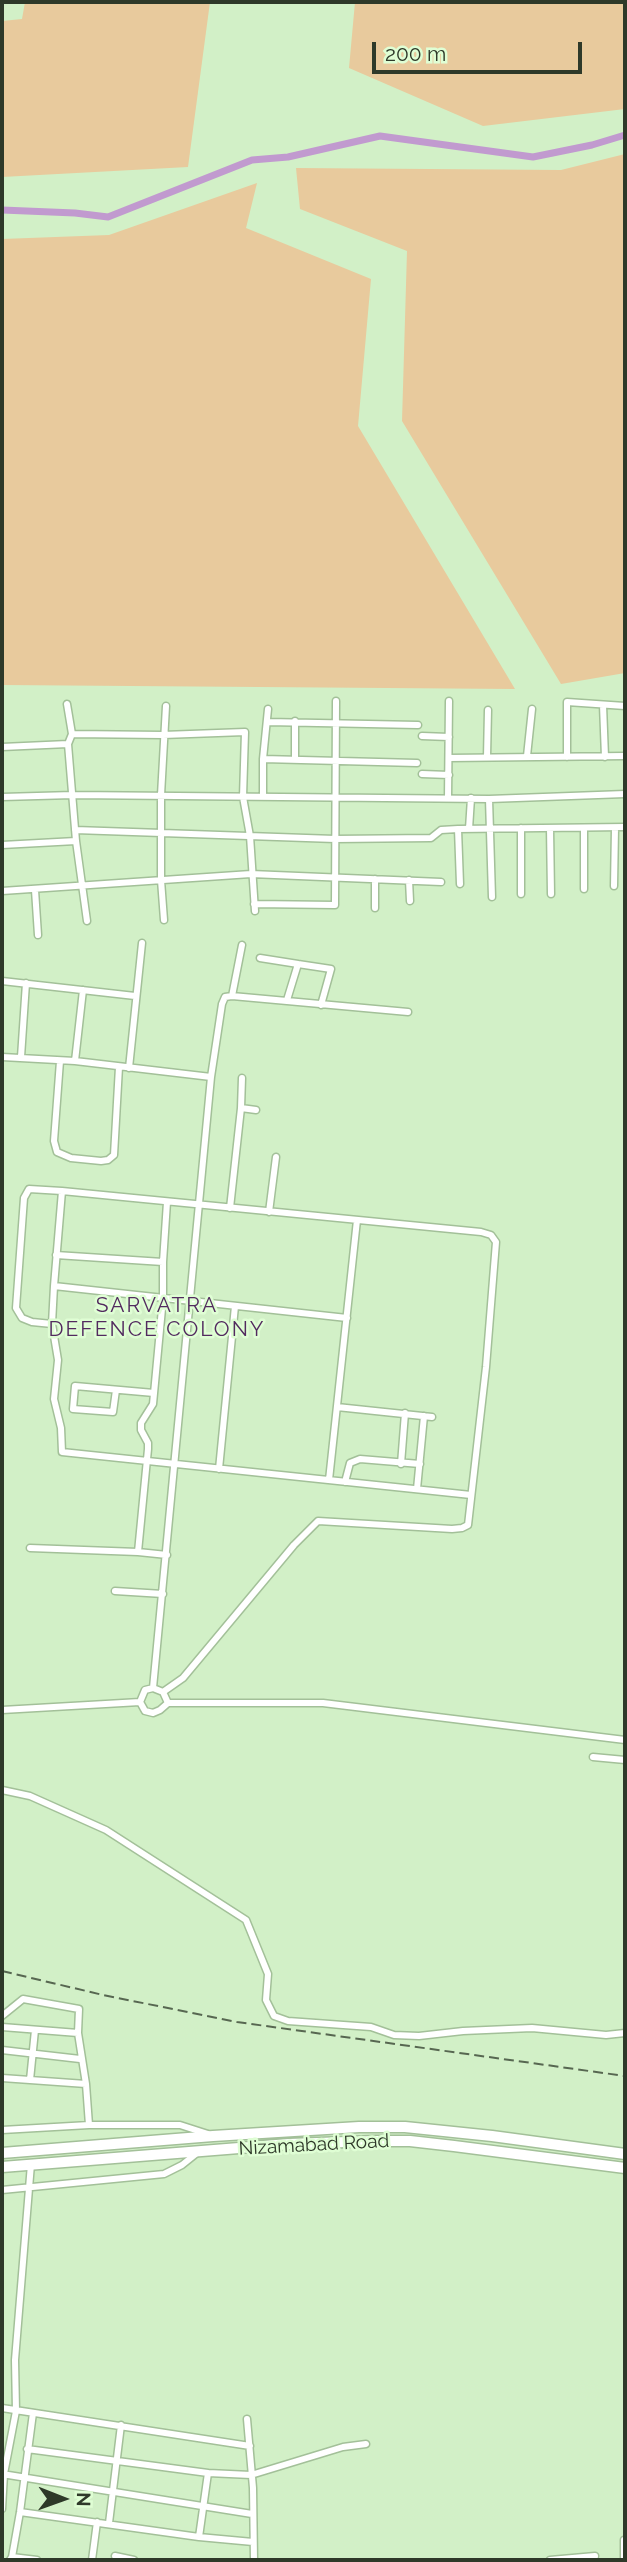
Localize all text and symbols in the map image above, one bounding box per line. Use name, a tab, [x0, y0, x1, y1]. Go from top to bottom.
scale bar	[375, 28, 585, 72]
text: 200 m	[385, 41, 446, 66]
district label: SARVATRA DEFENCE COLONY	[50, 1293, 264, 1343]
street label: Nizamabad Road	[238, 2130, 390, 2160]
north arrow	[28, 2464, 98, 2534]
text: N	[73, 2492, 95, 2507]

